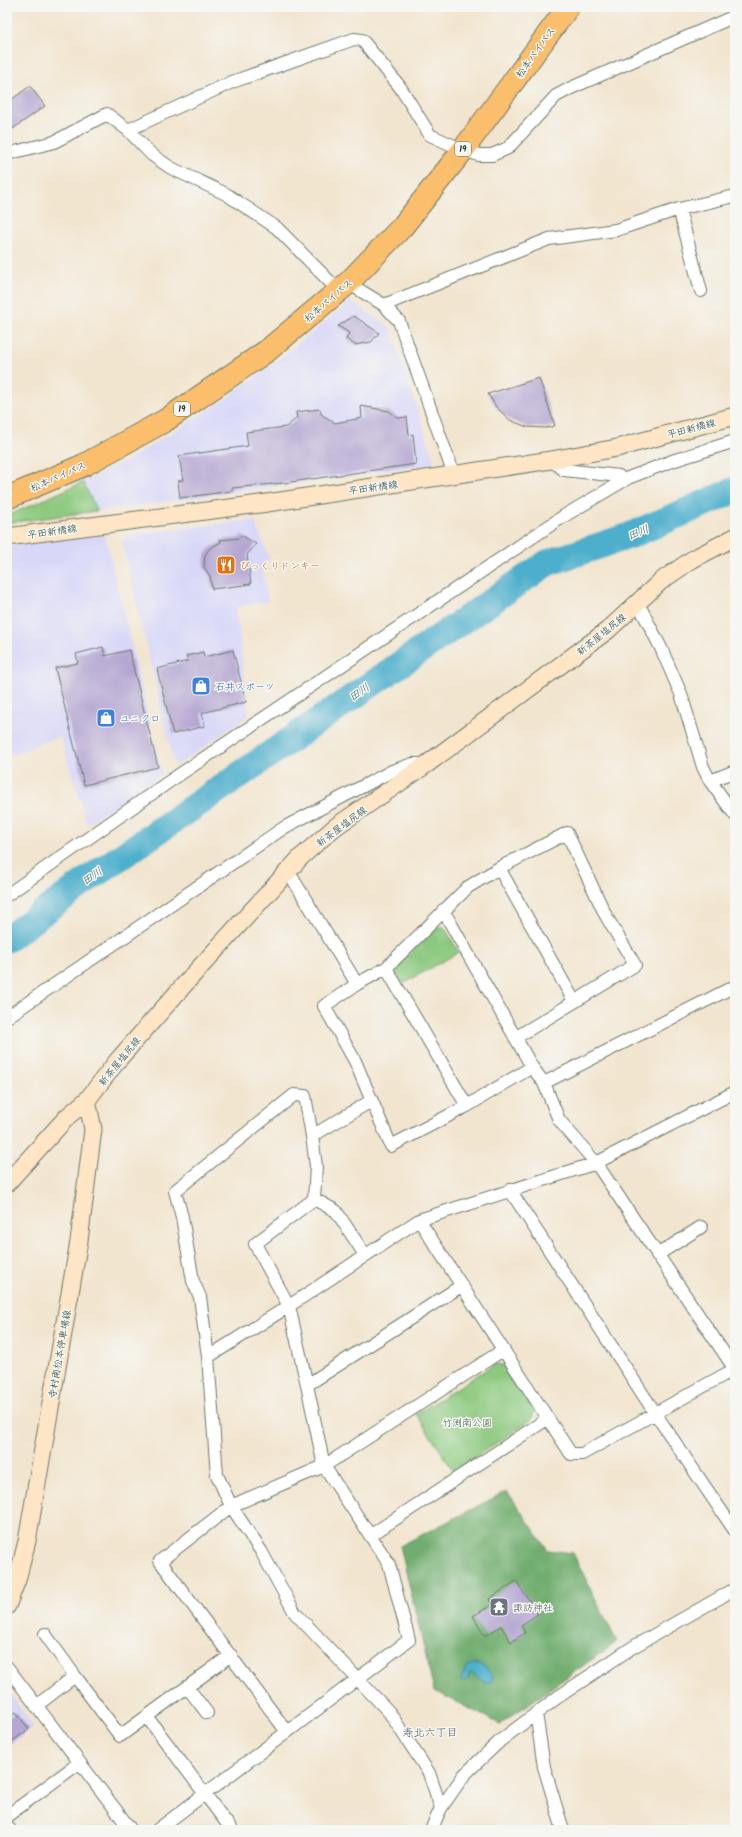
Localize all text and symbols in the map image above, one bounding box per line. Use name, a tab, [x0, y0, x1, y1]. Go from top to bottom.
street label: 松本バイパス	[512, 24, 560, 81]
road number: 19	[455, 142, 471, 156]
street label: 松本バイパス	[301, 275, 356, 326]
road number: 19	[174, 402, 190, 416]
street label: 平田新橋線	[665, 415, 717, 443]
street label: 松本バイパス	[28, 457, 89, 496]
street label: 平田新橋線	[347, 477, 399, 499]
water label: 田川	[625, 520, 652, 546]
street label: 平田新橋線	[26, 521, 78, 543]
restaurant icon: びっくりドンキー	[215, 554, 237, 576]
place label: びっくりドンキー	[240, 558, 320, 574]
street label: 新茶屋塩尻線	[573, 610, 630, 660]
shop icon: 石井スポーツ	[190, 675, 212, 697]
place label: 石井スポーツ	[215, 679, 275, 695]
water label: 田川	[345, 679, 374, 707]
shop icon: ユニクロ	[95, 707, 117, 729]
place label: ユニクロ	[120, 711, 160, 727]
street label: 新茶屋塩尻線	[313, 802, 370, 851]
water label: 田川	[78, 863, 107, 891]
street label: 新茶屋塩尻線	[95, 1033, 145, 1090]
street label: 寺村南松本停車場線	[44, 1308, 76, 1400]
park label: 竹渕南公園	[442, 1415, 492, 1431]
temple icon: 諏訪神社	[488, 1596, 510, 1618]
place label: 諏訪神社	[513, 1600, 553, 1616]
district label: 寿北六丁目	[403, 1724, 458, 1742]

